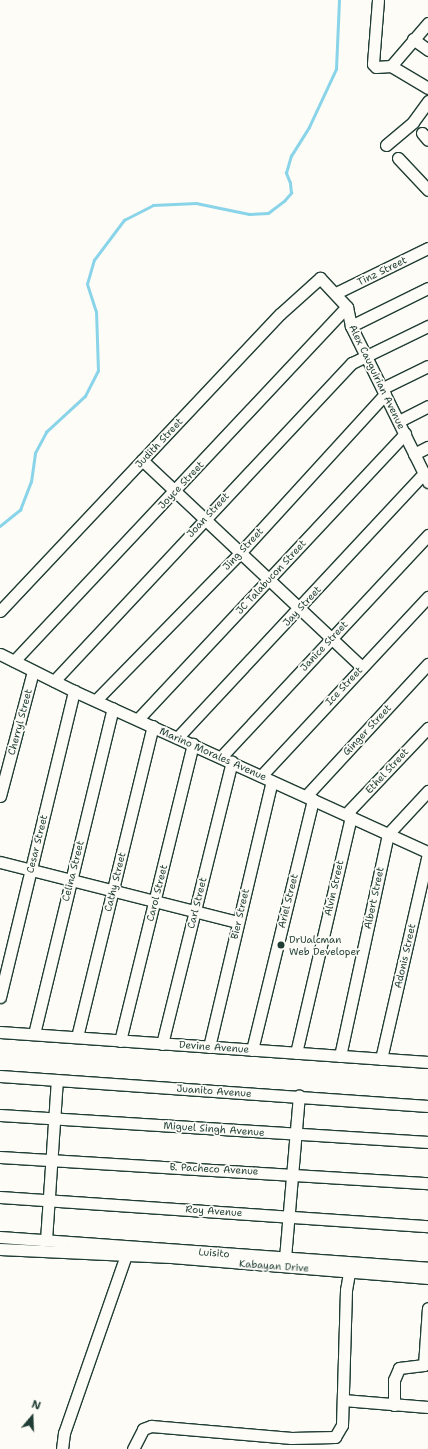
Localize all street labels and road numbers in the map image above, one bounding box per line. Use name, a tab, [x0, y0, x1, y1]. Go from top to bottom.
street label: Tinz Street	[355, 254, 409, 288]
street label: Alex Cauguirian Avenue	[346, 323, 408, 431]
street label: Judith Street	[133, 416, 185, 470]
street label: Joyce Street	[156, 459, 206, 511]
street label: Joan Street	[184, 490, 232, 540]
street label: Jing Street	[220, 525, 266, 573]
street label: JC Talabucon Street	[233, 537, 309, 617]
street label: Jay Street	[280, 583, 324, 629]
street label: Janice Street	[298, 618, 350, 674]
street label: Ice Street	[323, 664, 365, 708]
street label: Cherryl Street	[5, 688, 35, 756]
street label: Ginger Street	[340, 702, 394, 758]
street label: Marino Morales Avenue	[158, 725, 268, 783]
street label: Ethel Street	[363, 746, 411, 796]
street label: Cesar Street	[24, 814, 50, 874]
street label: Celina Street	[60, 839, 86, 903]
street label: Cathy Street	[102, 851, 128, 913]
street label: Alvin Street	[322, 859, 346, 917]
street label: Carol Street	[144, 863, 170, 923]
street label: Albert Street	[362, 866, 386, 930]
street label: Ariel Street	[275, 873, 301, 929]
street label: Carl Street	[185, 876, 209, 930]
street label: Bier Street	[228, 888, 252, 940]
street label: Adonis Street	[392, 923, 418, 989]
street label: Devine Avenue	[178, 1039, 250, 1055]
street label: Juanito Avenue	[176, 1082, 252, 1100]
street label: Miguel Singh Avenue	[163, 1119, 265, 1139]
street label: B. Pacheco Avenue	[169, 1161, 259, 1177]
street label: Roy Avenue	[185, 1203, 243, 1219]
street label: Luisito	[198, 1246, 230, 1260]
street label: Kabayan Drive	[239, 1258, 309, 1274]

